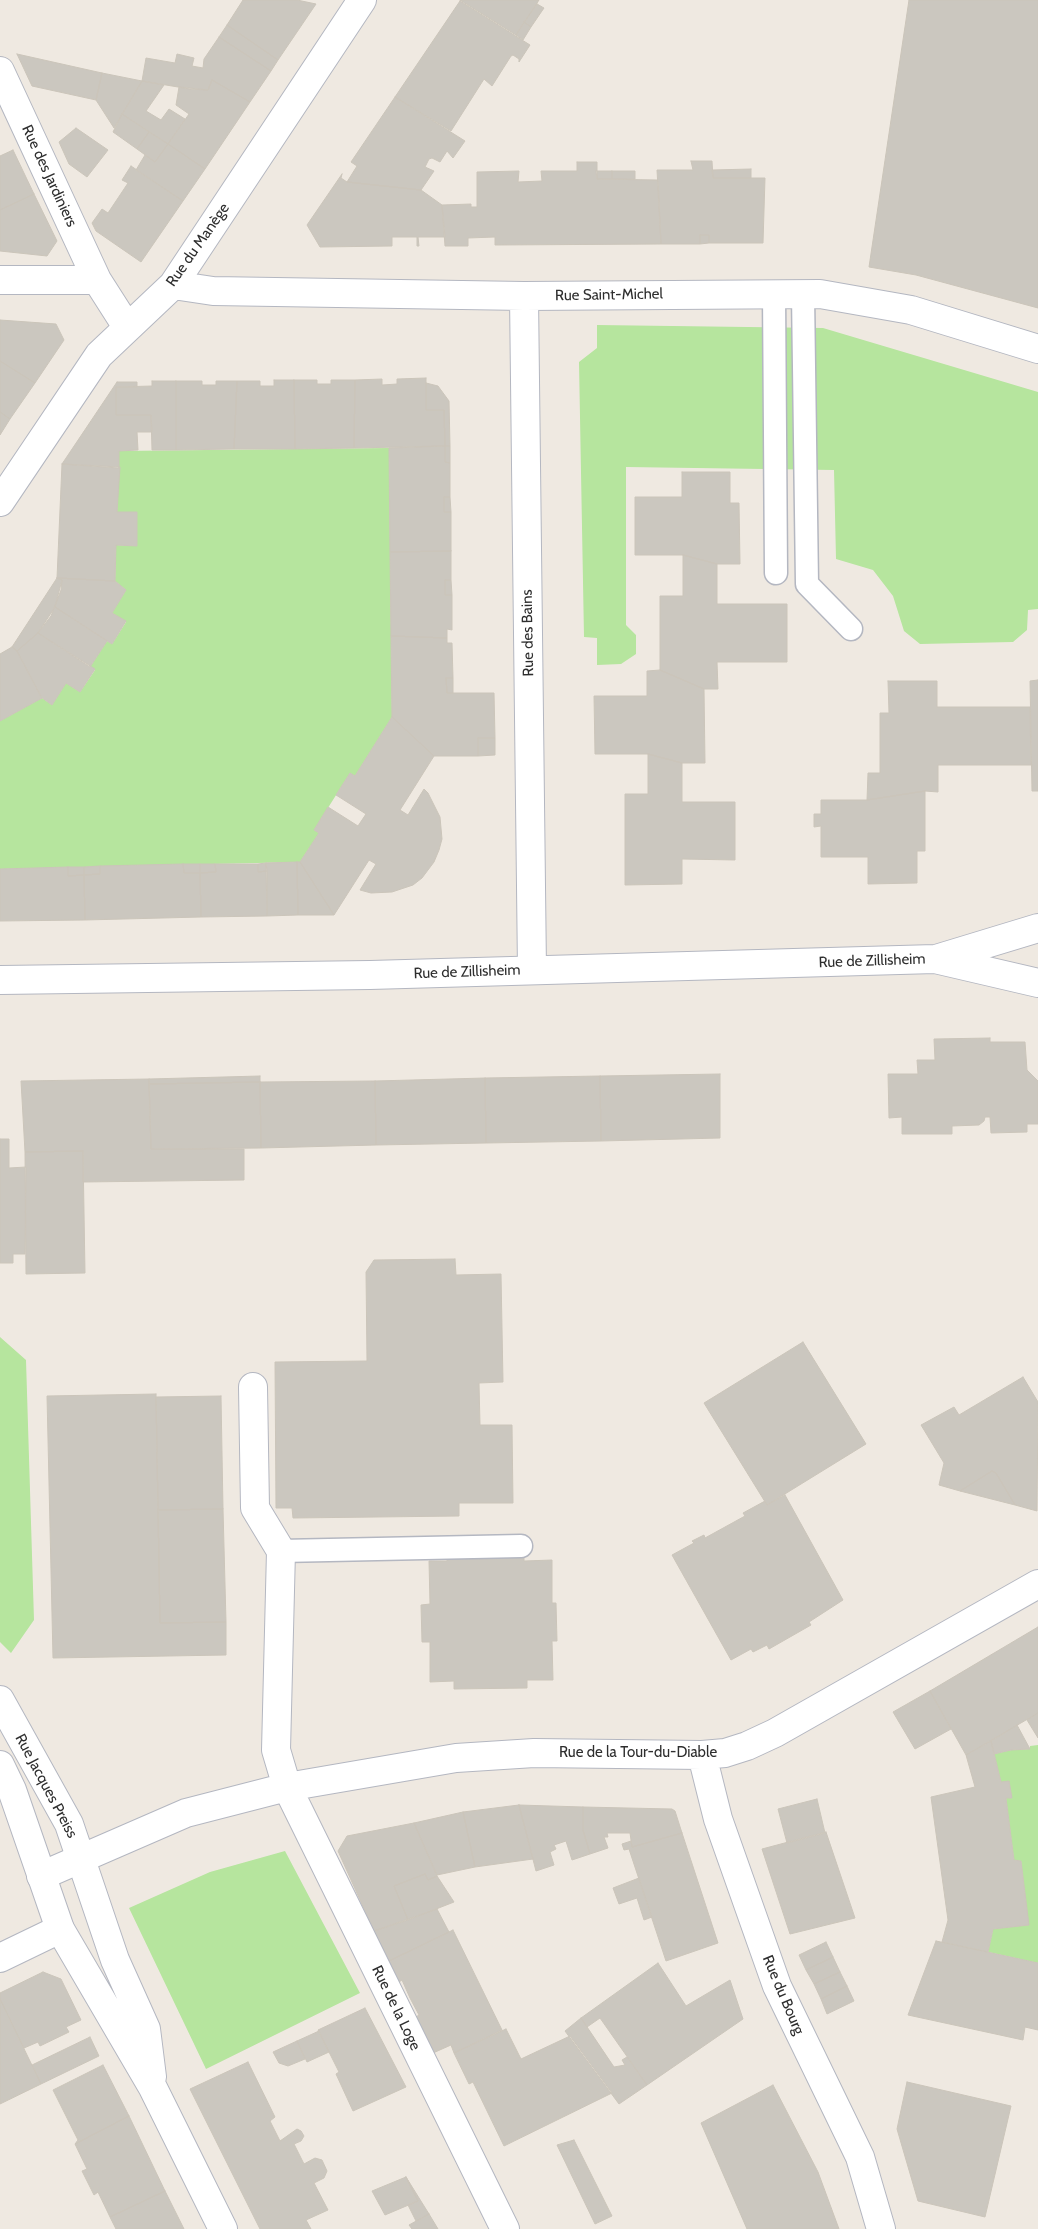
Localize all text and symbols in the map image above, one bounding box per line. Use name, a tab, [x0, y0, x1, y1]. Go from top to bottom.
street label: Rue des Jardiniers	[17, 122, 81, 230]
street label: Rue du Manège	[163, 200, 233, 290]
street label: Rue Saint-Michel	[555, 285, 663, 305]
street label: Rue des Bains	[518, 589, 538, 677]
street label: Rue de Zillisheim	[818, 950, 926, 972]
street label: Rue de Zillisheim	[413, 961, 521, 983]
street label: Rue Jacques Preiss	[11, 1731, 81, 1841]
street label: Rue de la Tour-du-Diable	[559, 1744, 717, 1762]
street label: Rue du Bourg	[758, 1953, 808, 2037]
street label: Rue de la Loge	[368, 1963, 424, 2053]

